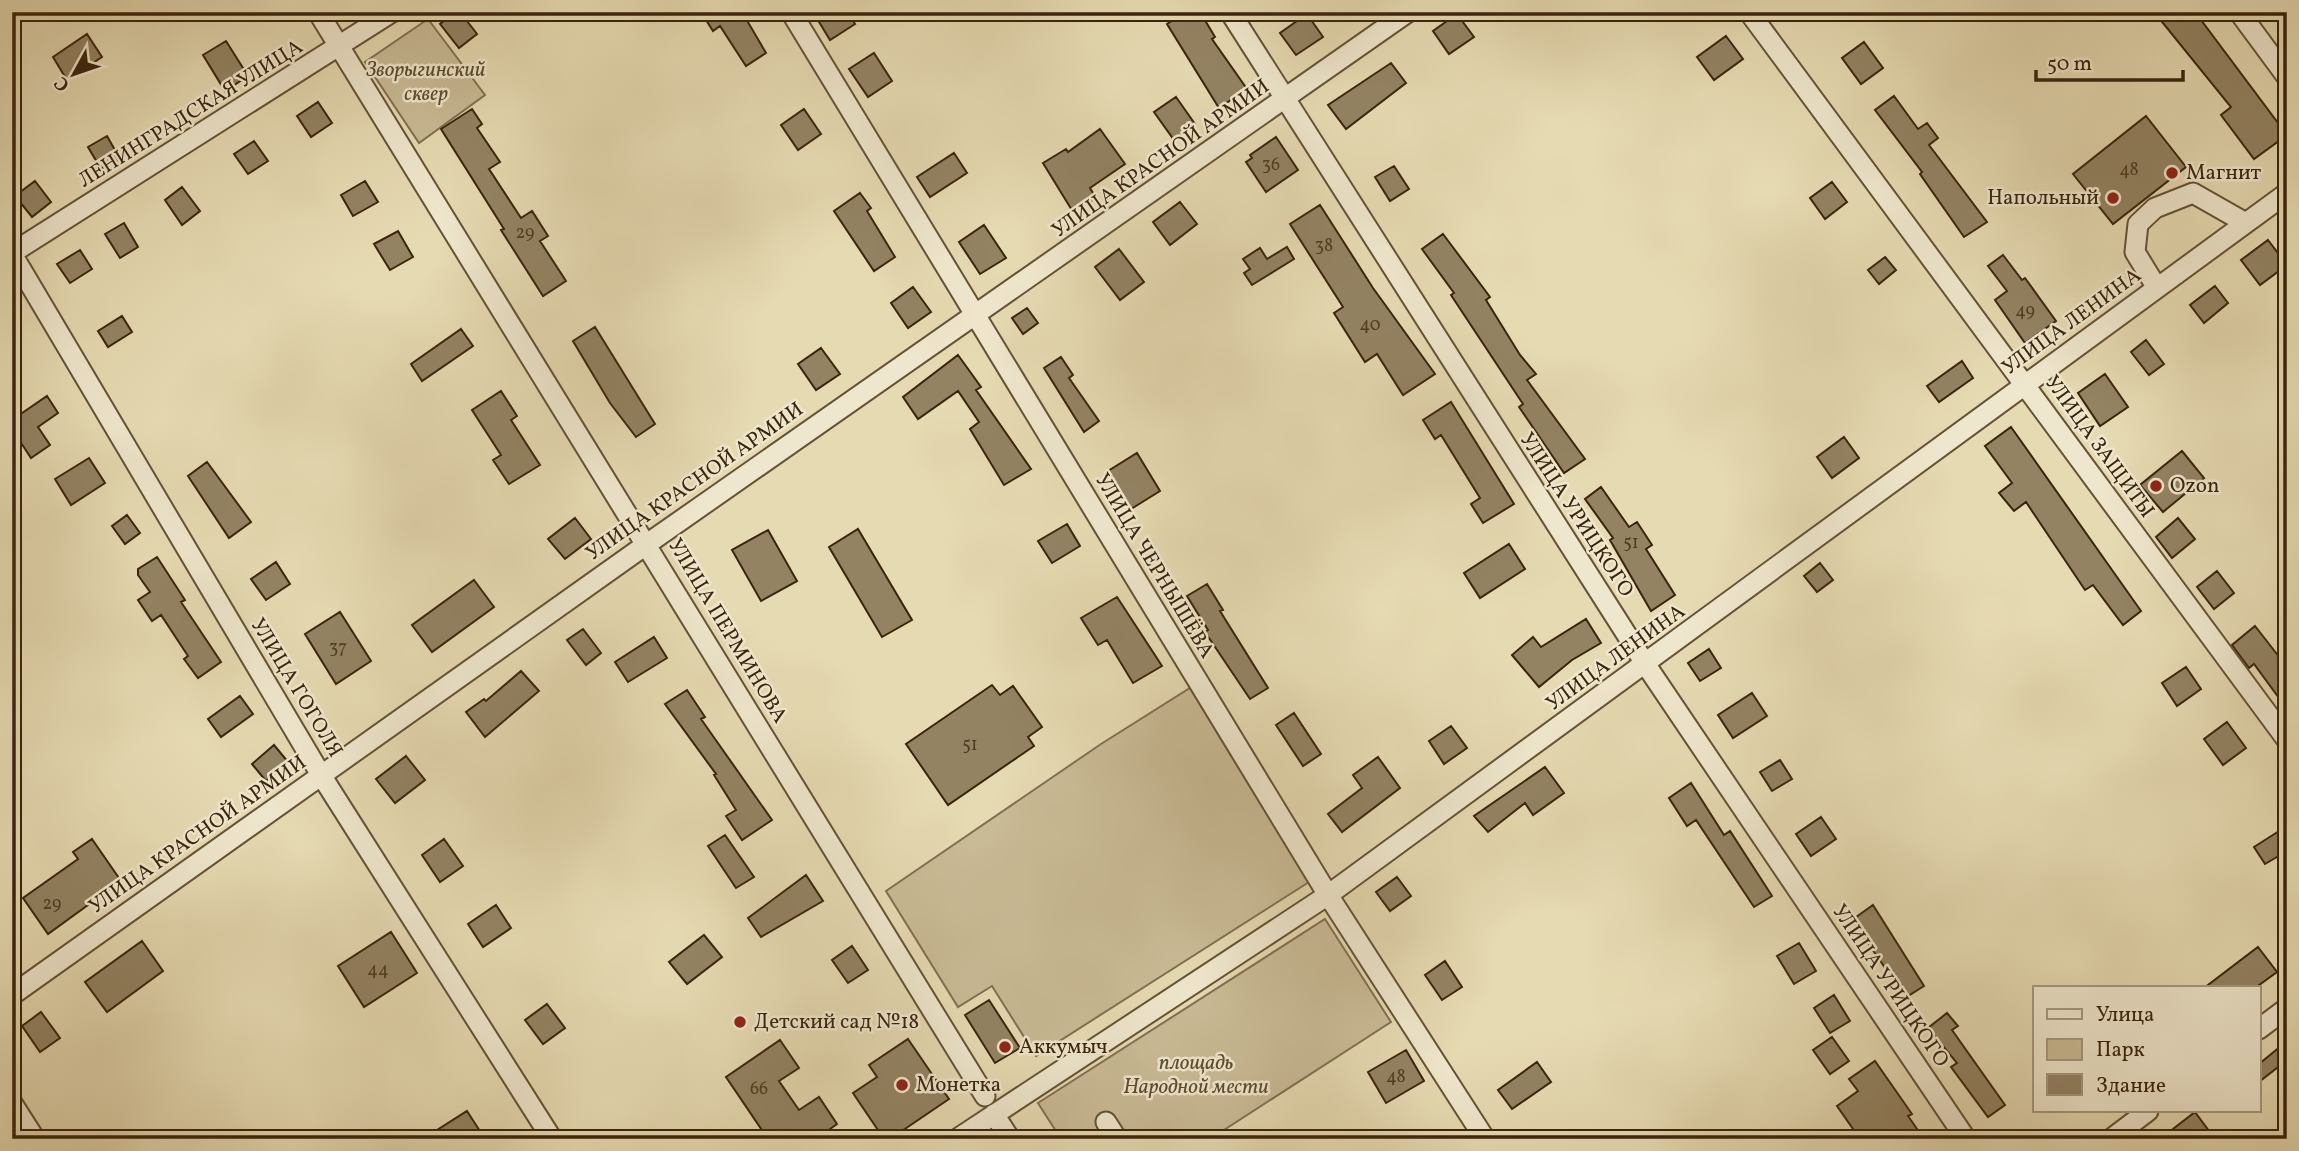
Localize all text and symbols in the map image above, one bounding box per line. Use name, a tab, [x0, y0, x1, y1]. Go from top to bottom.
street label: ЛЕНИНГРАДСКАЯ УЛИЦА	[73, 33, 309, 195]
north arrow	[38, 38, 108, 108]
scale bar	[2036, 38, 2184, 82]
text: 50 m	[2047, 50, 2092, 79]
park label: Зворыгинский сквер	[365, 56, 486, 109]
text: С	[49, 71, 76, 97]
street label: УЛИЦА КРАСНОЙ АРМИИ	[1046, 73, 1276, 245]
house number: 36	[1262, 153, 1280, 178]
house number: 48	[2119, 158, 2139, 183]
place label: Магнит	[2186, 159, 2262, 188]
marker: Магнит	[2164, 165, 2180, 181]
place label: Напольный	[1987, 184, 2099, 213]
marker: Напольный	[2105, 190, 2121, 206]
house number: 29	[516, 221, 534, 246]
house number: 38	[1315, 234, 1333, 259]
street label: УЛИЦА ЛЕНИНА	[1996, 261, 2148, 382]
house number: 49	[2015, 299, 2035, 324]
house number: 40	[1359, 313, 1381, 338]
street label: УЛИЦА ЗАЩИТЫ	[2037, 370, 2161, 524]
street label: УЛИЦА КРАСНОЙ АРМИИ	[580, 396, 810, 568]
street label: УЛИЦА УРИЦКОГО	[1512, 427, 1640, 603]
street label: УЛИЦА ЧЕРНЫШЁВА	[1087, 468, 1221, 664]
place label: Ozon	[2170, 472, 2220, 501]
marker: Ozon	[2148, 478, 2164, 494]
house number: 51	[1623, 531, 1639, 556]
street label: УЛИЦА ПЕРМИНОВА	[660, 533, 794, 729]
street label: УЛИЦА ЛЕНИНА	[1540, 597, 1692, 718]
street label: УЛИЦА ГОГОЛЯ	[243, 613, 349, 763]
house number: 37	[329, 636, 347, 661]
house number: 51	[962, 733, 978, 758]
street label: УЛИЦА КРАСНОЙ АРМИИ	[83, 749, 313, 921]
house number: 29	[43, 892, 61, 917]
street label: УЛИЦА УРИЦКОГО	[1825, 899, 1955, 1073]
house number: 44	[367, 958, 389, 983]
legend	[2033, 986, 2260, 1112]
text: Улица	[2096, 1001, 2154, 1030]
place label: Детский сад №18	[754, 1008, 919, 1037]
marker: Детский сад №18	[732, 1014, 748, 1030]
place label: Аккумыч	[1019, 1033, 1108, 1062]
text: Парк	[2096, 1036, 2145, 1065]
marker: Аккумыч	[997, 1039, 1013, 1055]
park label: площадь Народной мести	[1123, 1049, 1269, 1102]
house number: 48	[1386, 1065, 1406, 1090]
place label: Монетка	[916, 1071, 1001, 1100]
text: Здание	[2096, 1072, 2166, 1101]
house number: 66	[750, 1077, 768, 1102]
marker: Монетка	[894, 1077, 910, 1093]

